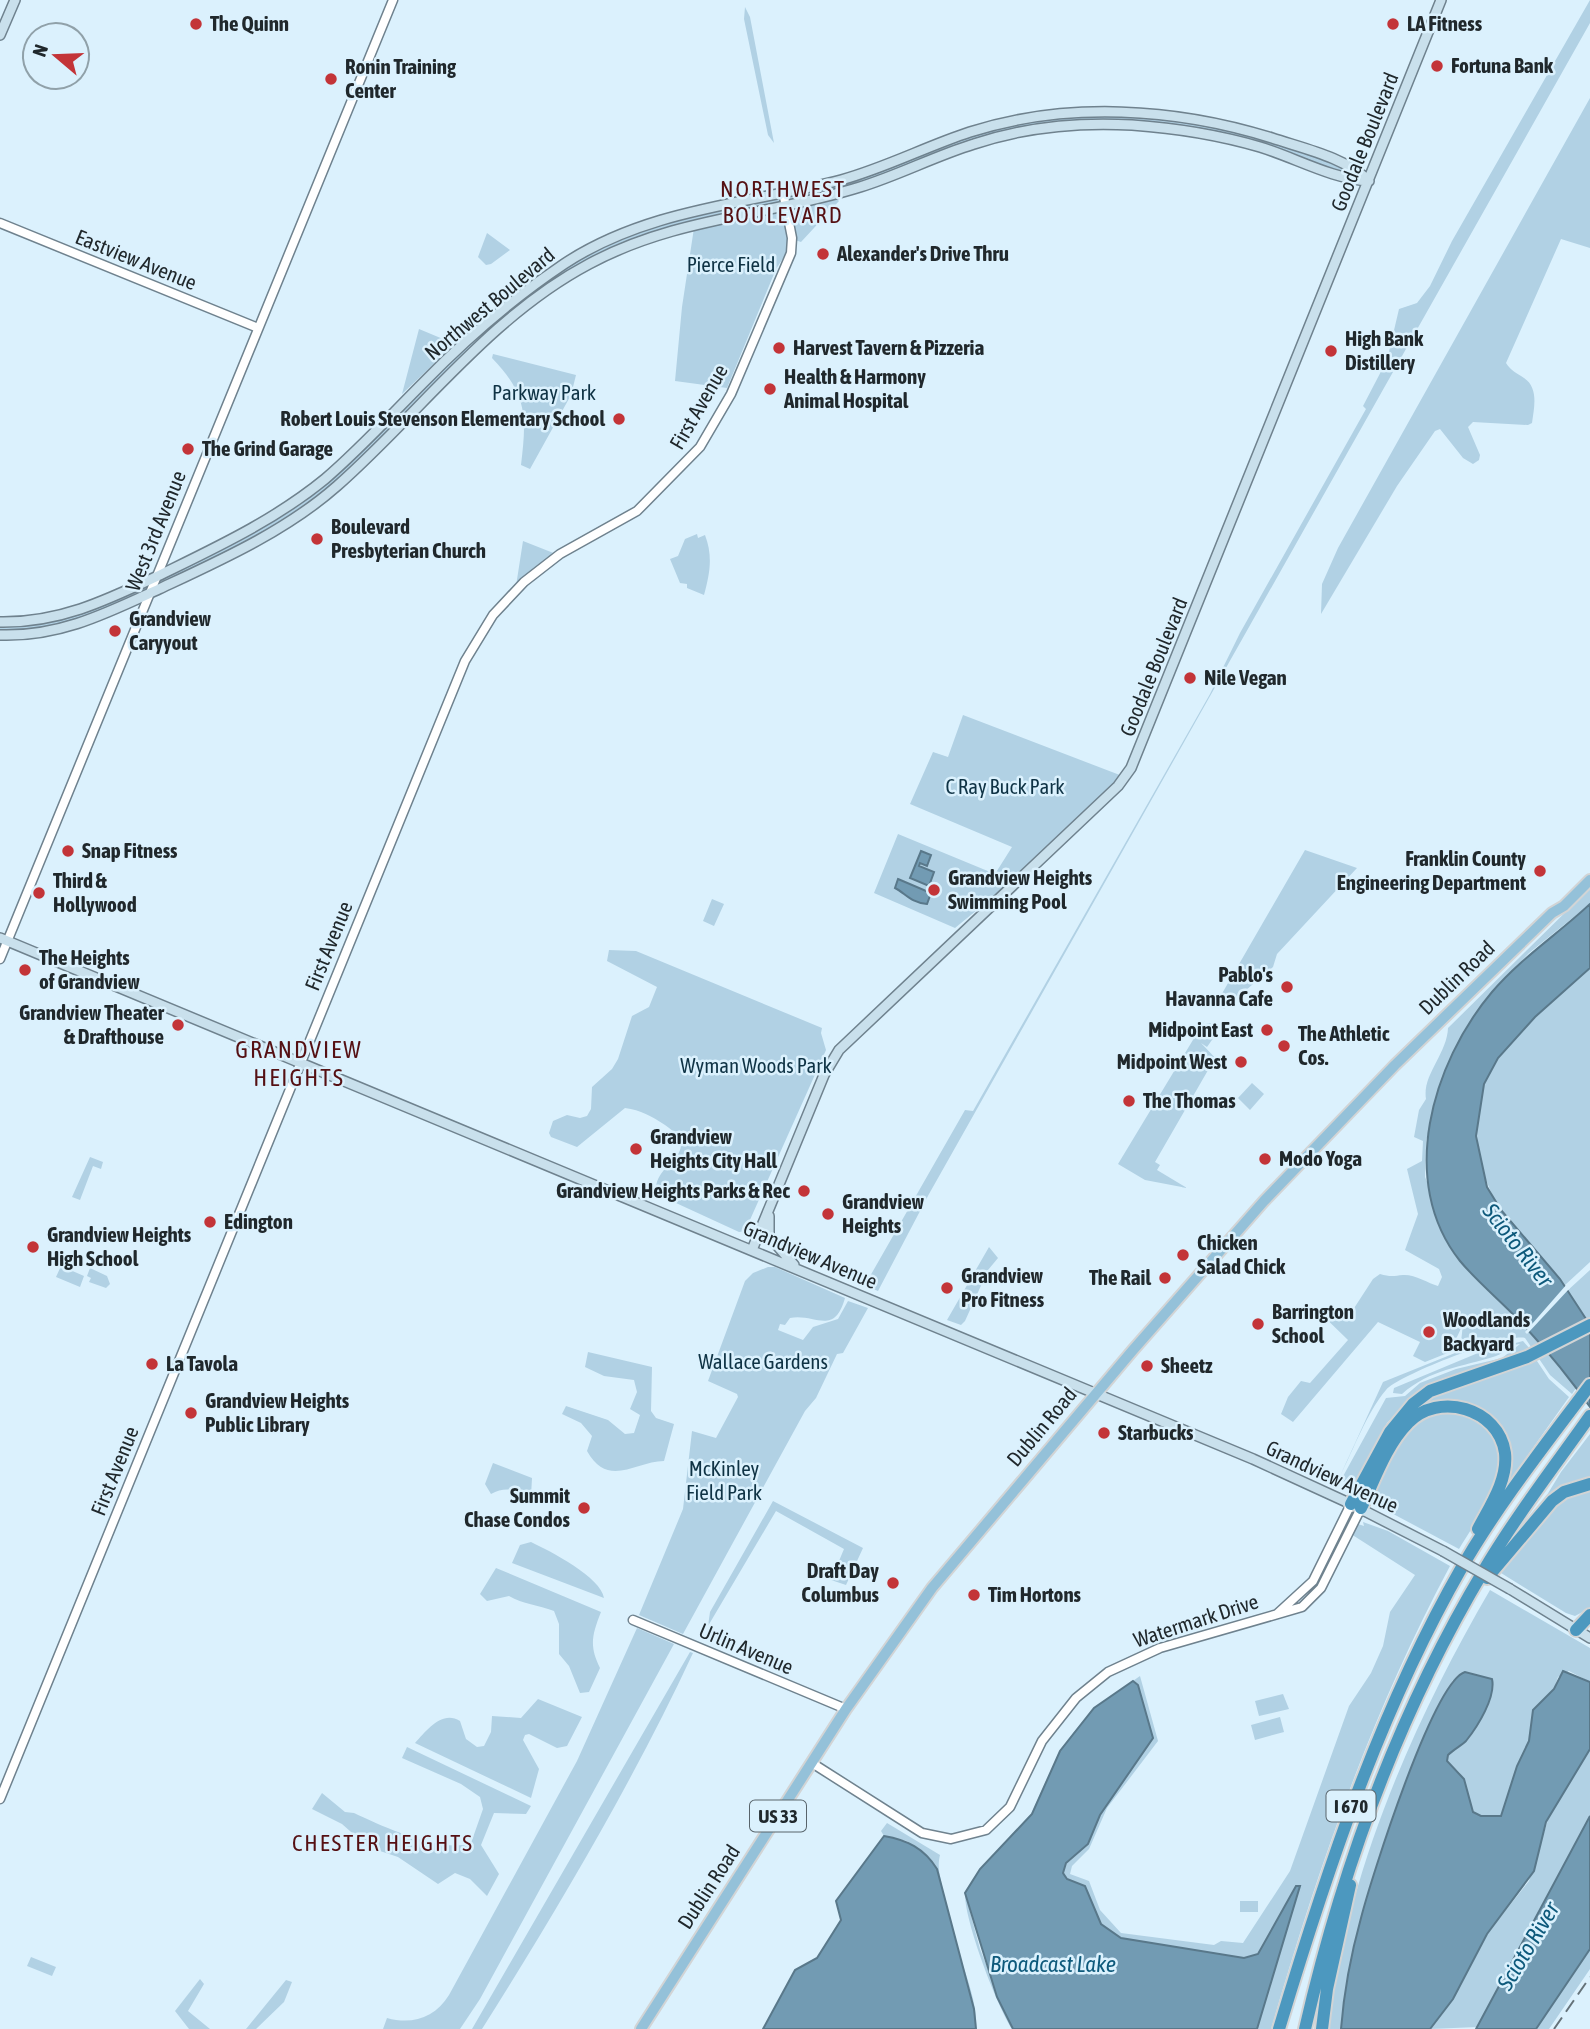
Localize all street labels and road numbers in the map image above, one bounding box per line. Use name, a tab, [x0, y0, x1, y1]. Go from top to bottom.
street label: Goodale Boulevard	[1325, 69, 1403, 214]
street label: Eastview Avenue	[72, 224, 200, 294]
street label: Northwest Boulevard	[420, 242, 559, 364]
street label: First Avenue	[664, 360, 732, 453]
street label: West 3rd Avenue	[120, 467, 190, 594]
street label: Goodale Boulevard	[1114, 594, 1192, 739]
street label: First Avenue	[299, 898, 357, 994]
street label: Dublin Road	[1414, 936, 1499, 1019]
street label: Grandview Avenue	[740, 1215, 881, 1293]
street label: Dublin Road	[1001, 1382, 1081, 1471]
street label: First Avenue	[85, 1423, 143, 1519]
street label: Grandview Avenue	[1262, 1435, 1402, 1517]
street label: Watermark Drive	[1130, 1589, 1261, 1652]
street label: Urlin Avenue	[696, 1617, 797, 1679]
road number: I 670	[1326, 1790, 1376, 1822]
road number: US 33	[750, 1800, 806, 1832]
street label: Dublin Road	[672, 1840, 744, 1933]

